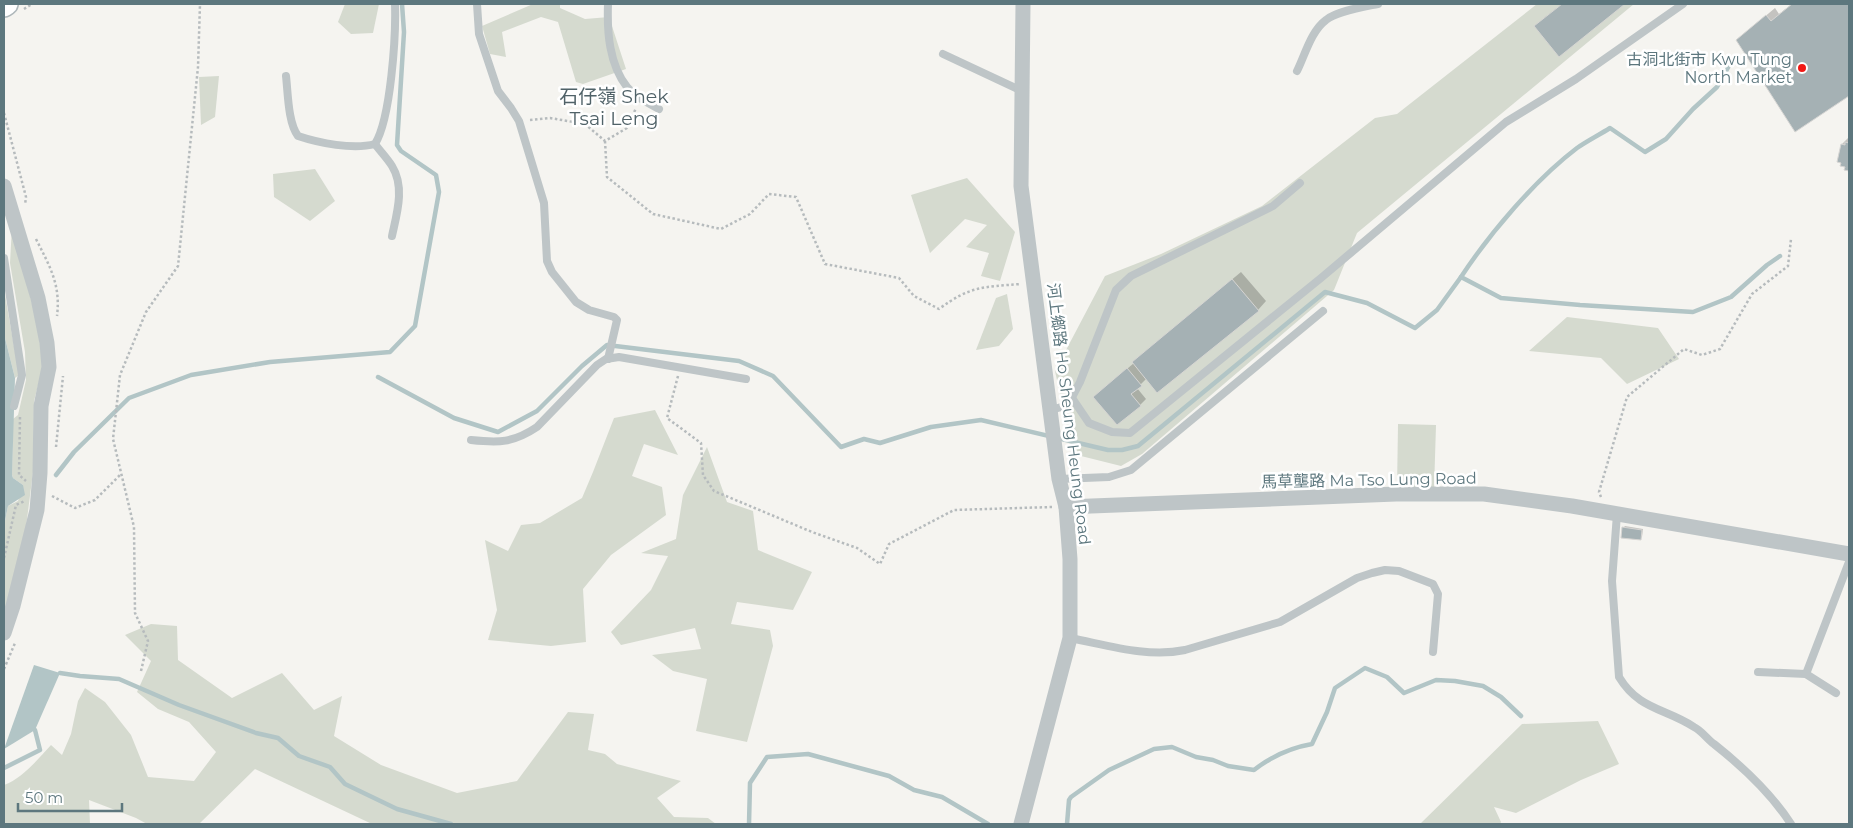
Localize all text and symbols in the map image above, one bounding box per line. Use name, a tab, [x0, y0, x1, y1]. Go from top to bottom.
place label: 古洞北街市 Kwu Tung North Market	[1627, 50, 1792, 87]
marker: 古洞北街市 Kwu Tung North Market	[1796, 62, 1808, 74]
district label: 石仔嶺 Shek Tsai Leng	[559, 85, 669, 130]
street label: 河上鄉路 Ho Sheung Heung Road	[1044, 282, 1094, 546]
street label: 馬草壟路 Ma Tso Lung Road	[1261, 469, 1477, 491]
scale bar	[18, 780, 121, 812]
text: 50 m	[25, 788, 63, 807]

